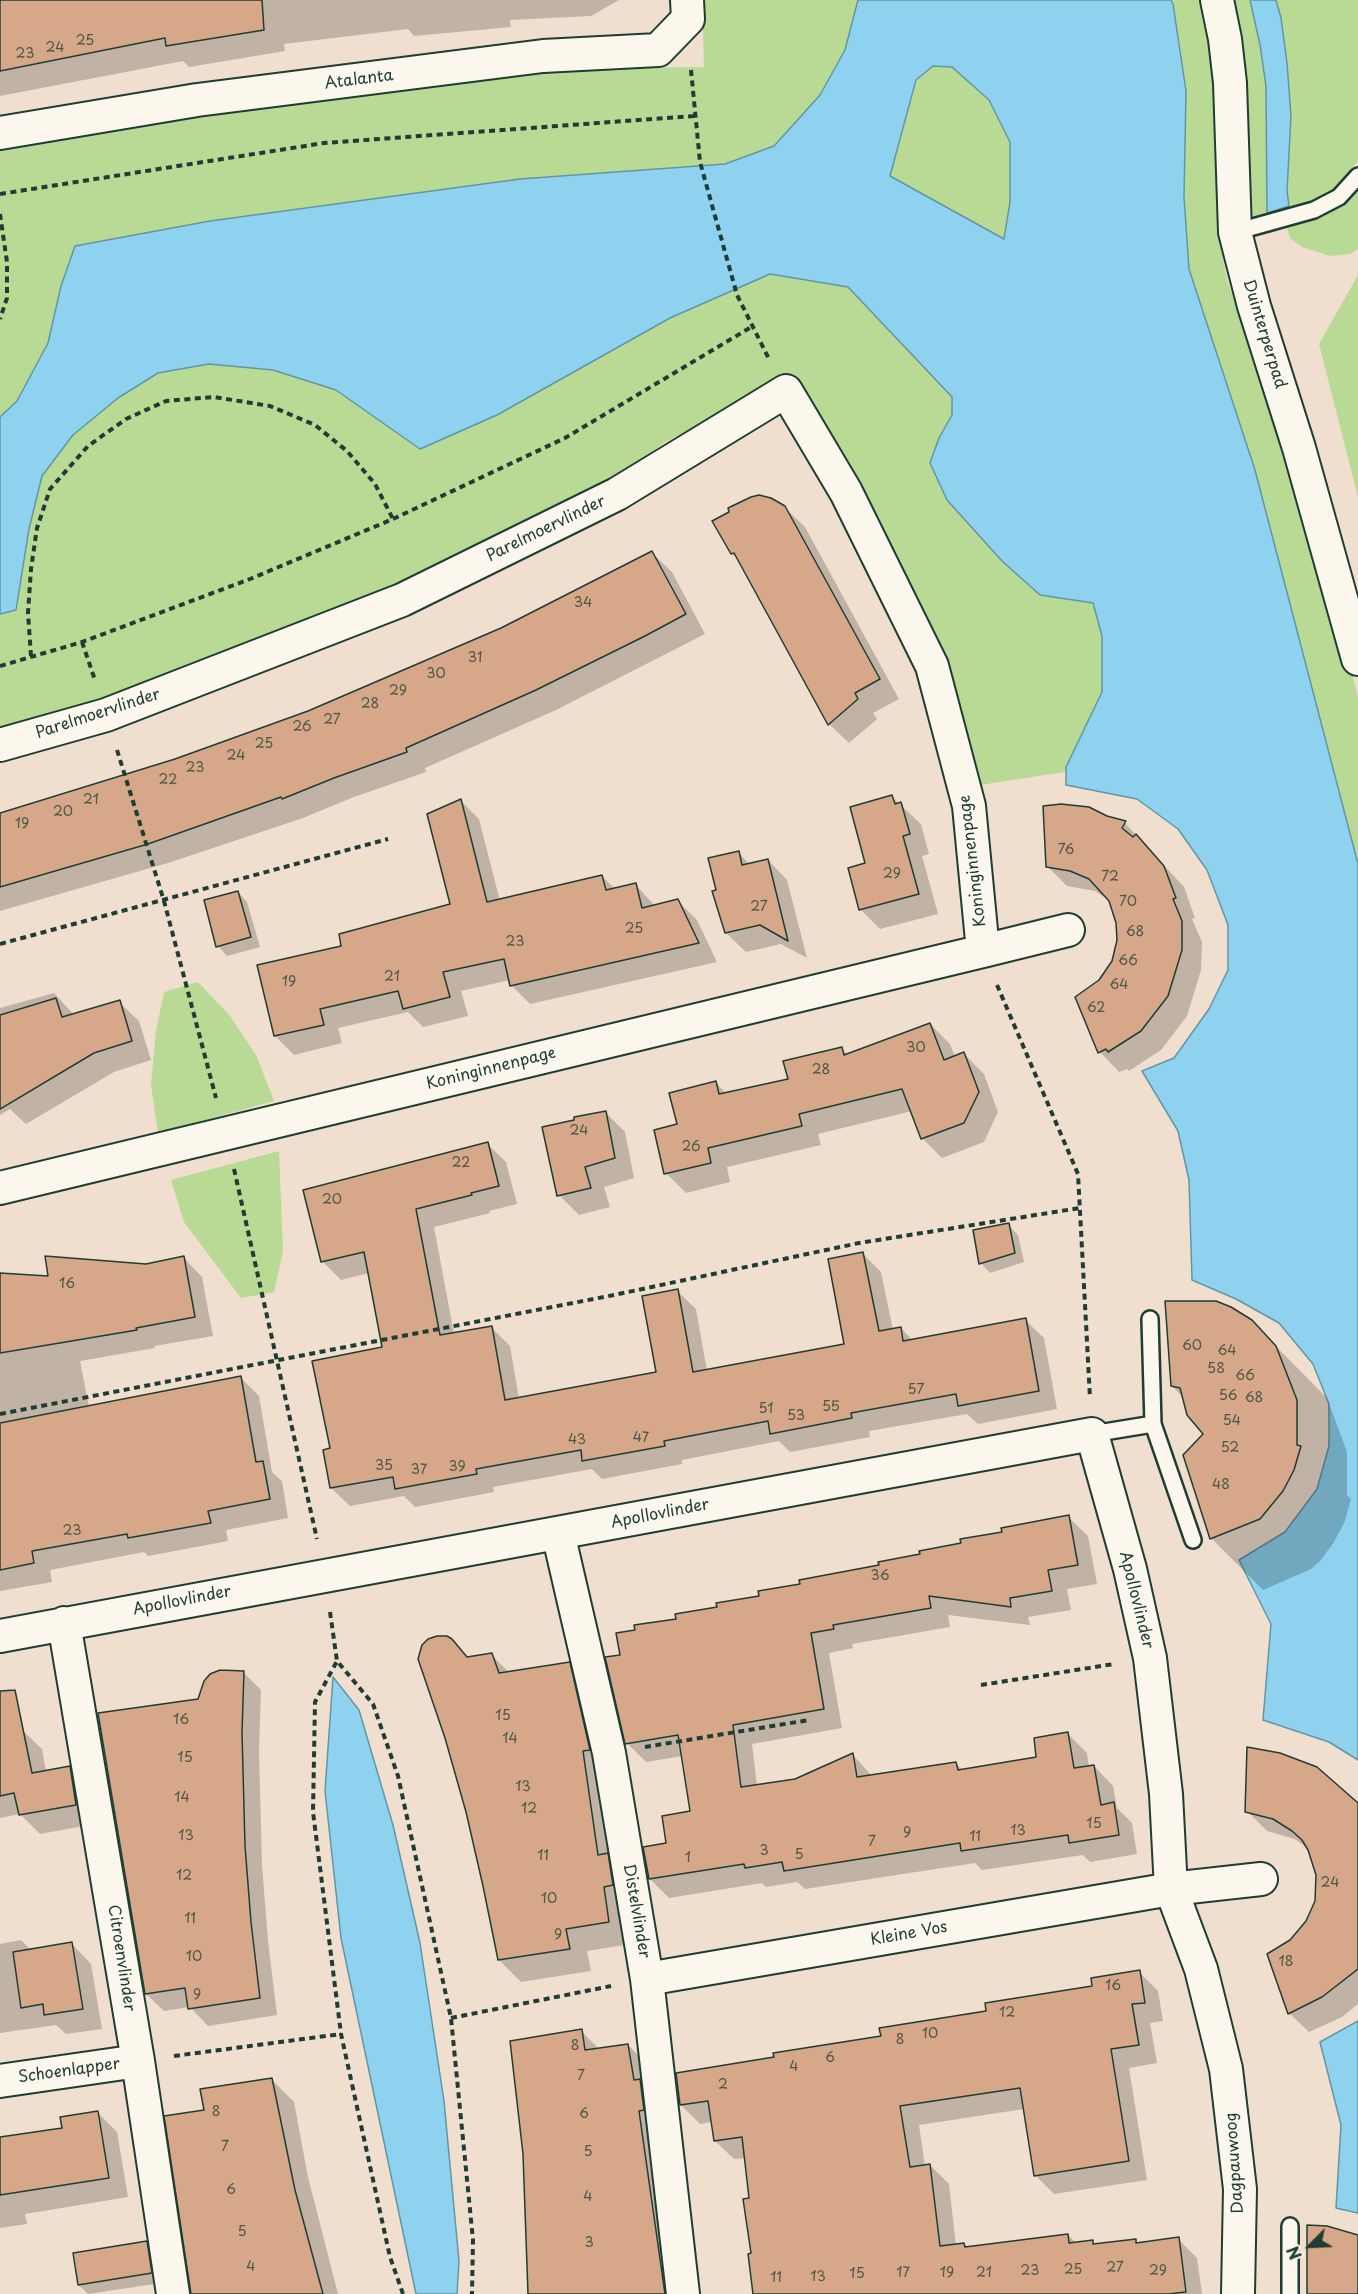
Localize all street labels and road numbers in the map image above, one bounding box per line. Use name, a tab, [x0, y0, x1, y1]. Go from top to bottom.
street label: Atalanta	[323, 66, 395, 94]
street label: Duinterperpad	[1238, 277, 1290, 391]
street label: Parelmoervlinder	[483, 492, 609, 566]
street label: Parelmoervlinder	[33, 685, 163, 743]
street label: Koninginnenpage	[955, 794, 991, 928]
street label: Koninginnenpage	[424, 1044, 558, 1094]
street label: Apollovlinder	[609, 1495, 711, 1533]
street label: Apollovlinder	[1115, 1549, 1157, 1651]
street label: Apollovlinder	[131, 1582, 233, 1620]
street label: Distelvlinder	[618, 1862, 654, 1960]
street label: Citroenvlinder	[103, 1903, 139, 2013]
street label: Kleine Vos	[869, 1918, 949, 1950]
street label: Schoenlapper	[17, 2054, 121, 2088]
street label: Dagpauwoog	[1222, 2112, 1248, 2214]

